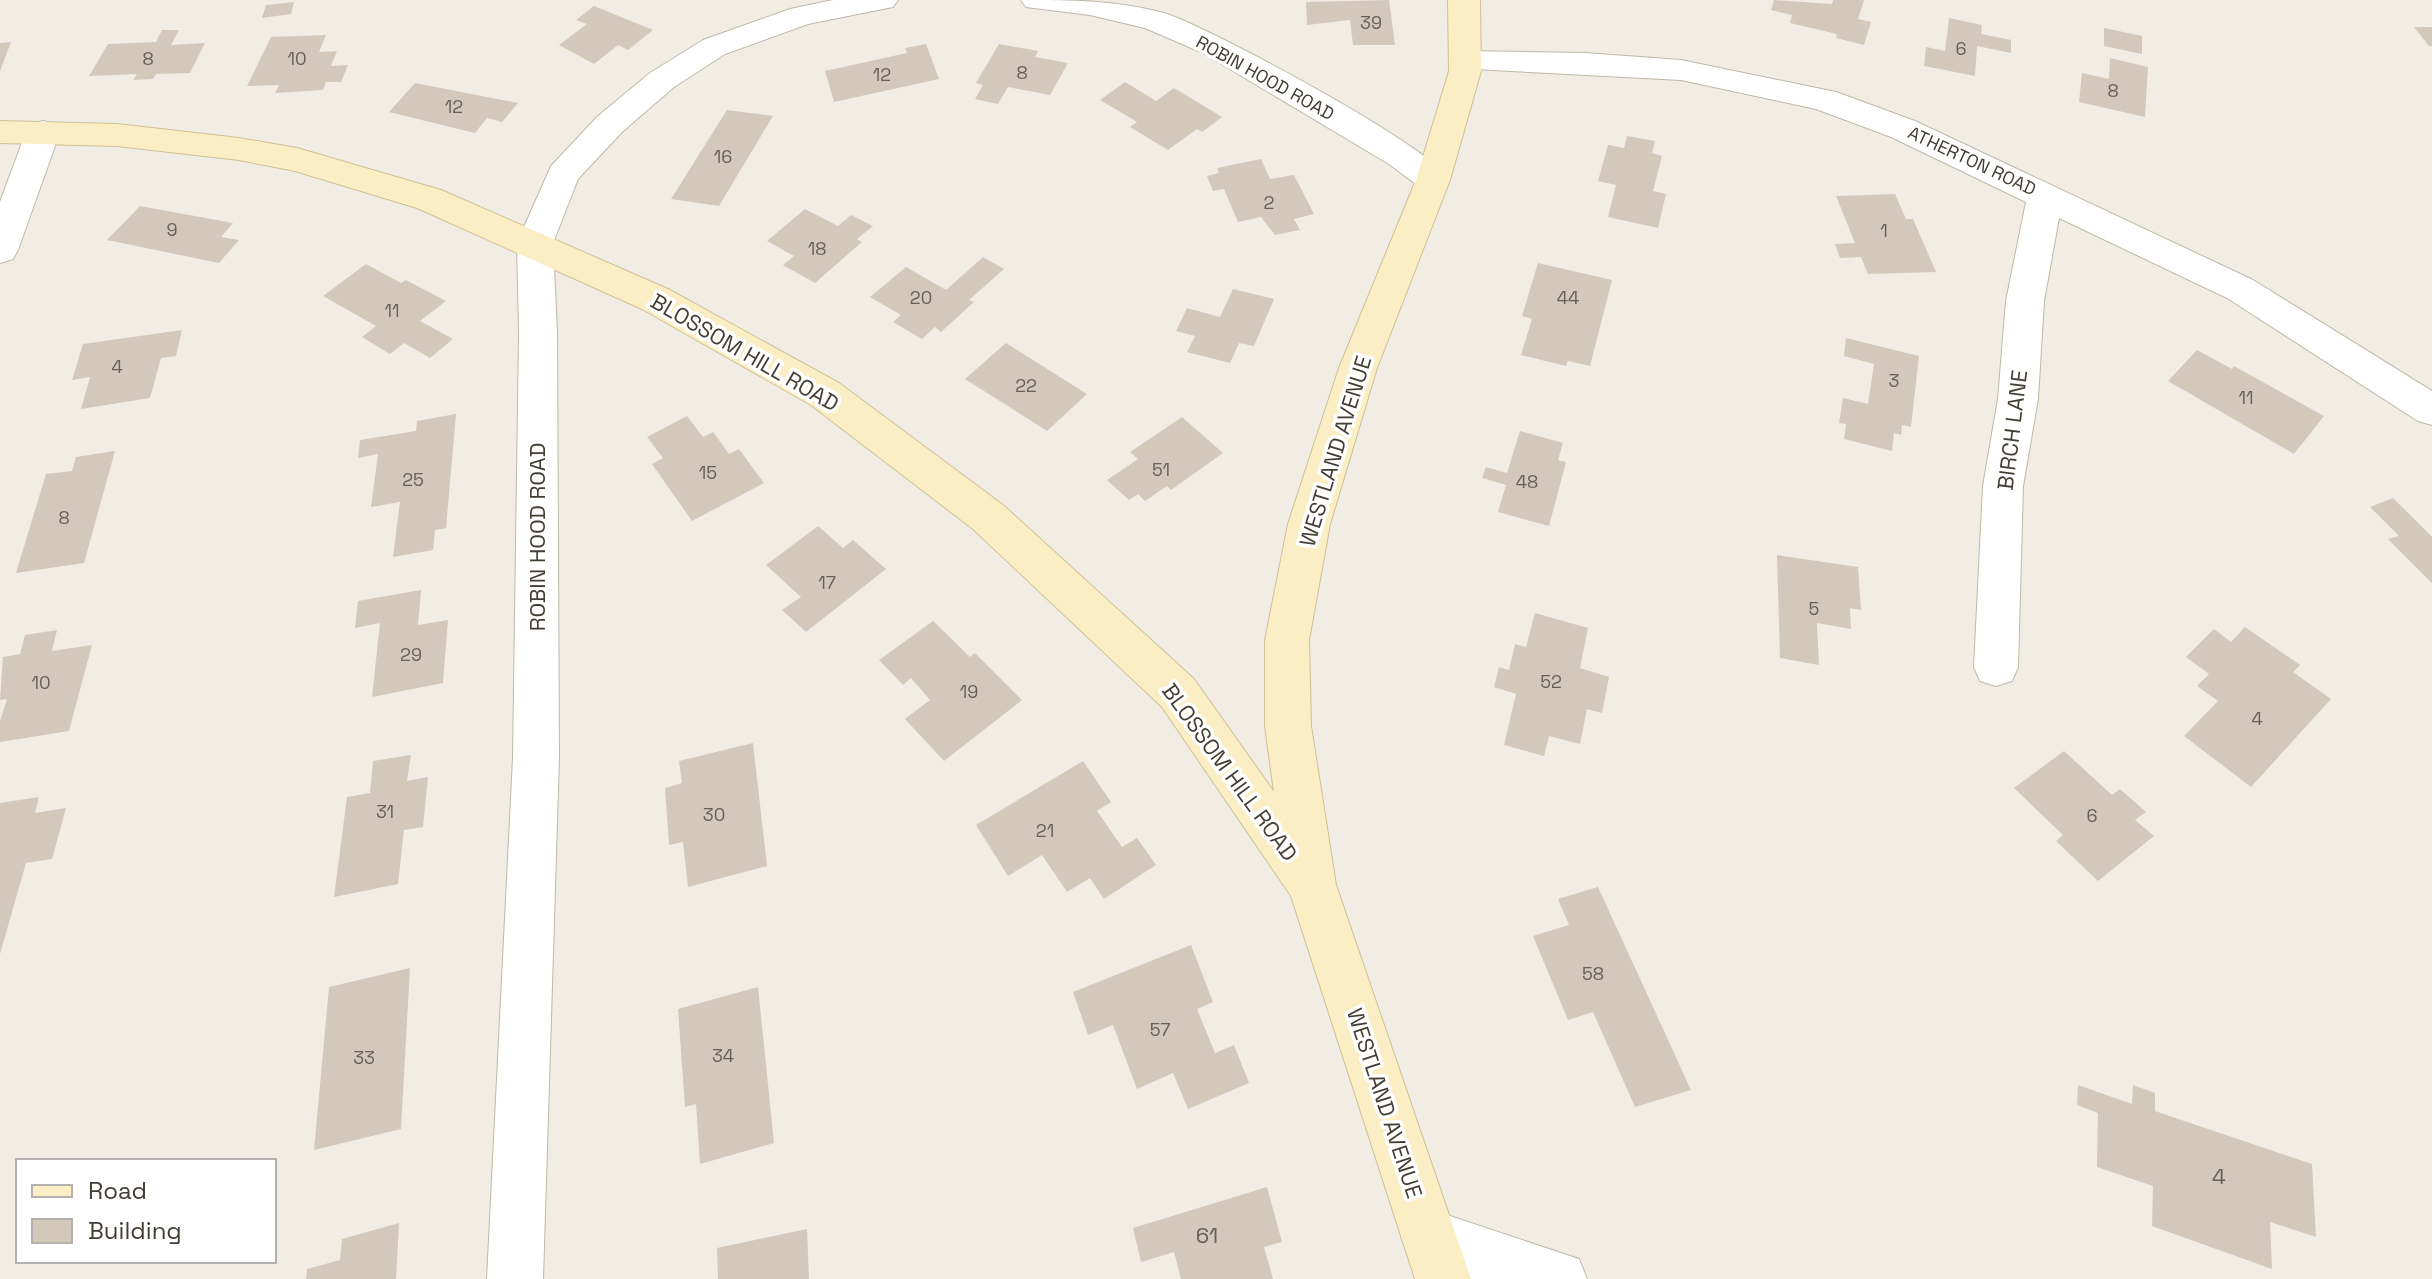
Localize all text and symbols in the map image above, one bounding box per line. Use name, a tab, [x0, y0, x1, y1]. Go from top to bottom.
house number: 39	[1360, 11, 1382, 34]
street label: ROBIN HOOD ROAD	[1192, 30, 1338, 125]
house number: 6	[1955, 37, 1967, 60]
house number: 8	[142, 47, 154, 70]
house number: 10	[287, 47, 307, 70]
house number: 8	[1016, 61, 1028, 84]
house number: 12	[873, 63, 891, 86]
house number: 8	[2107, 79, 2119, 102]
house number: 12	[445, 95, 463, 118]
street label: ATHERTON ROAD	[1904, 121, 2040, 200]
house number: 16	[714, 145, 732, 168]
house number: 2	[1264, 191, 1274, 214]
house number: 9	[166, 218, 178, 241]
house number: 1	[1880, 219, 1888, 242]
house number: 18	[808, 237, 826, 260]
house number: 20	[910, 286, 932, 309]
house number: 44	[1557, 286, 1579, 309]
street label: BLOSSOM HILL ROAD	[646, 287, 844, 417]
house number: 11	[384, 299, 400, 322]
street label: WESTLAND AVENUE	[1293, 352, 1377, 550]
house number: 4	[111, 355, 123, 378]
street label: BIRCH LANE	[1991, 368, 2033, 492]
house number: 3	[1889, 369, 1899, 392]
house number: 22	[1015, 374, 1037, 397]
house number: 11	[2238, 386, 2254, 409]
street label: ROBIN HOOD ROAD	[523, 443, 551, 631]
house number: 51	[1152, 458, 1170, 481]
house number: 15	[699, 461, 717, 484]
house number: 25	[402, 468, 424, 491]
house number: 48	[1516, 470, 1538, 493]
house number: 8	[58, 506, 70, 529]
house number: 17	[818, 571, 836, 594]
house number: 5	[1809, 597, 1819, 620]
house number: 29	[400, 643, 422, 666]
house number: 52	[1540, 670, 1562, 693]
house number: 10	[31, 671, 51, 694]
street label: BLOSSOM HILL ROAD	[1156, 678, 1304, 866]
house number: 19	[960, 680, 978, 703]
house number: 4	[2251, 707, 2263, 730]
house number: 31	[376, 800, 394, 823]
house number: 30	[703, 803, 725, 826]
house number: 6	[2086, 804, 2098, 827]
house number: 21	[1036, 819, 1054, 842]
house number: 58	[1582, 962, 1604, 985]
street label: WESTLAND AVENUE	[1341, 1004, 1429, 1202]
house number: 57	[1150, 1018, 1170, 1041]
house number: 34	[712, 1044, 734, 1067]
house number: 33	[353, 1046, 375, 1069]
legend	[16, 1159, 276, 1263]
house number: 4	[2212, 1162, 2226, 1190]
text: Road	[88, 1175, 147, 1206]
text: Building	[88, 1215, 182, 1246]
house number: 61	[1196, 1221, 1218, 1249]

